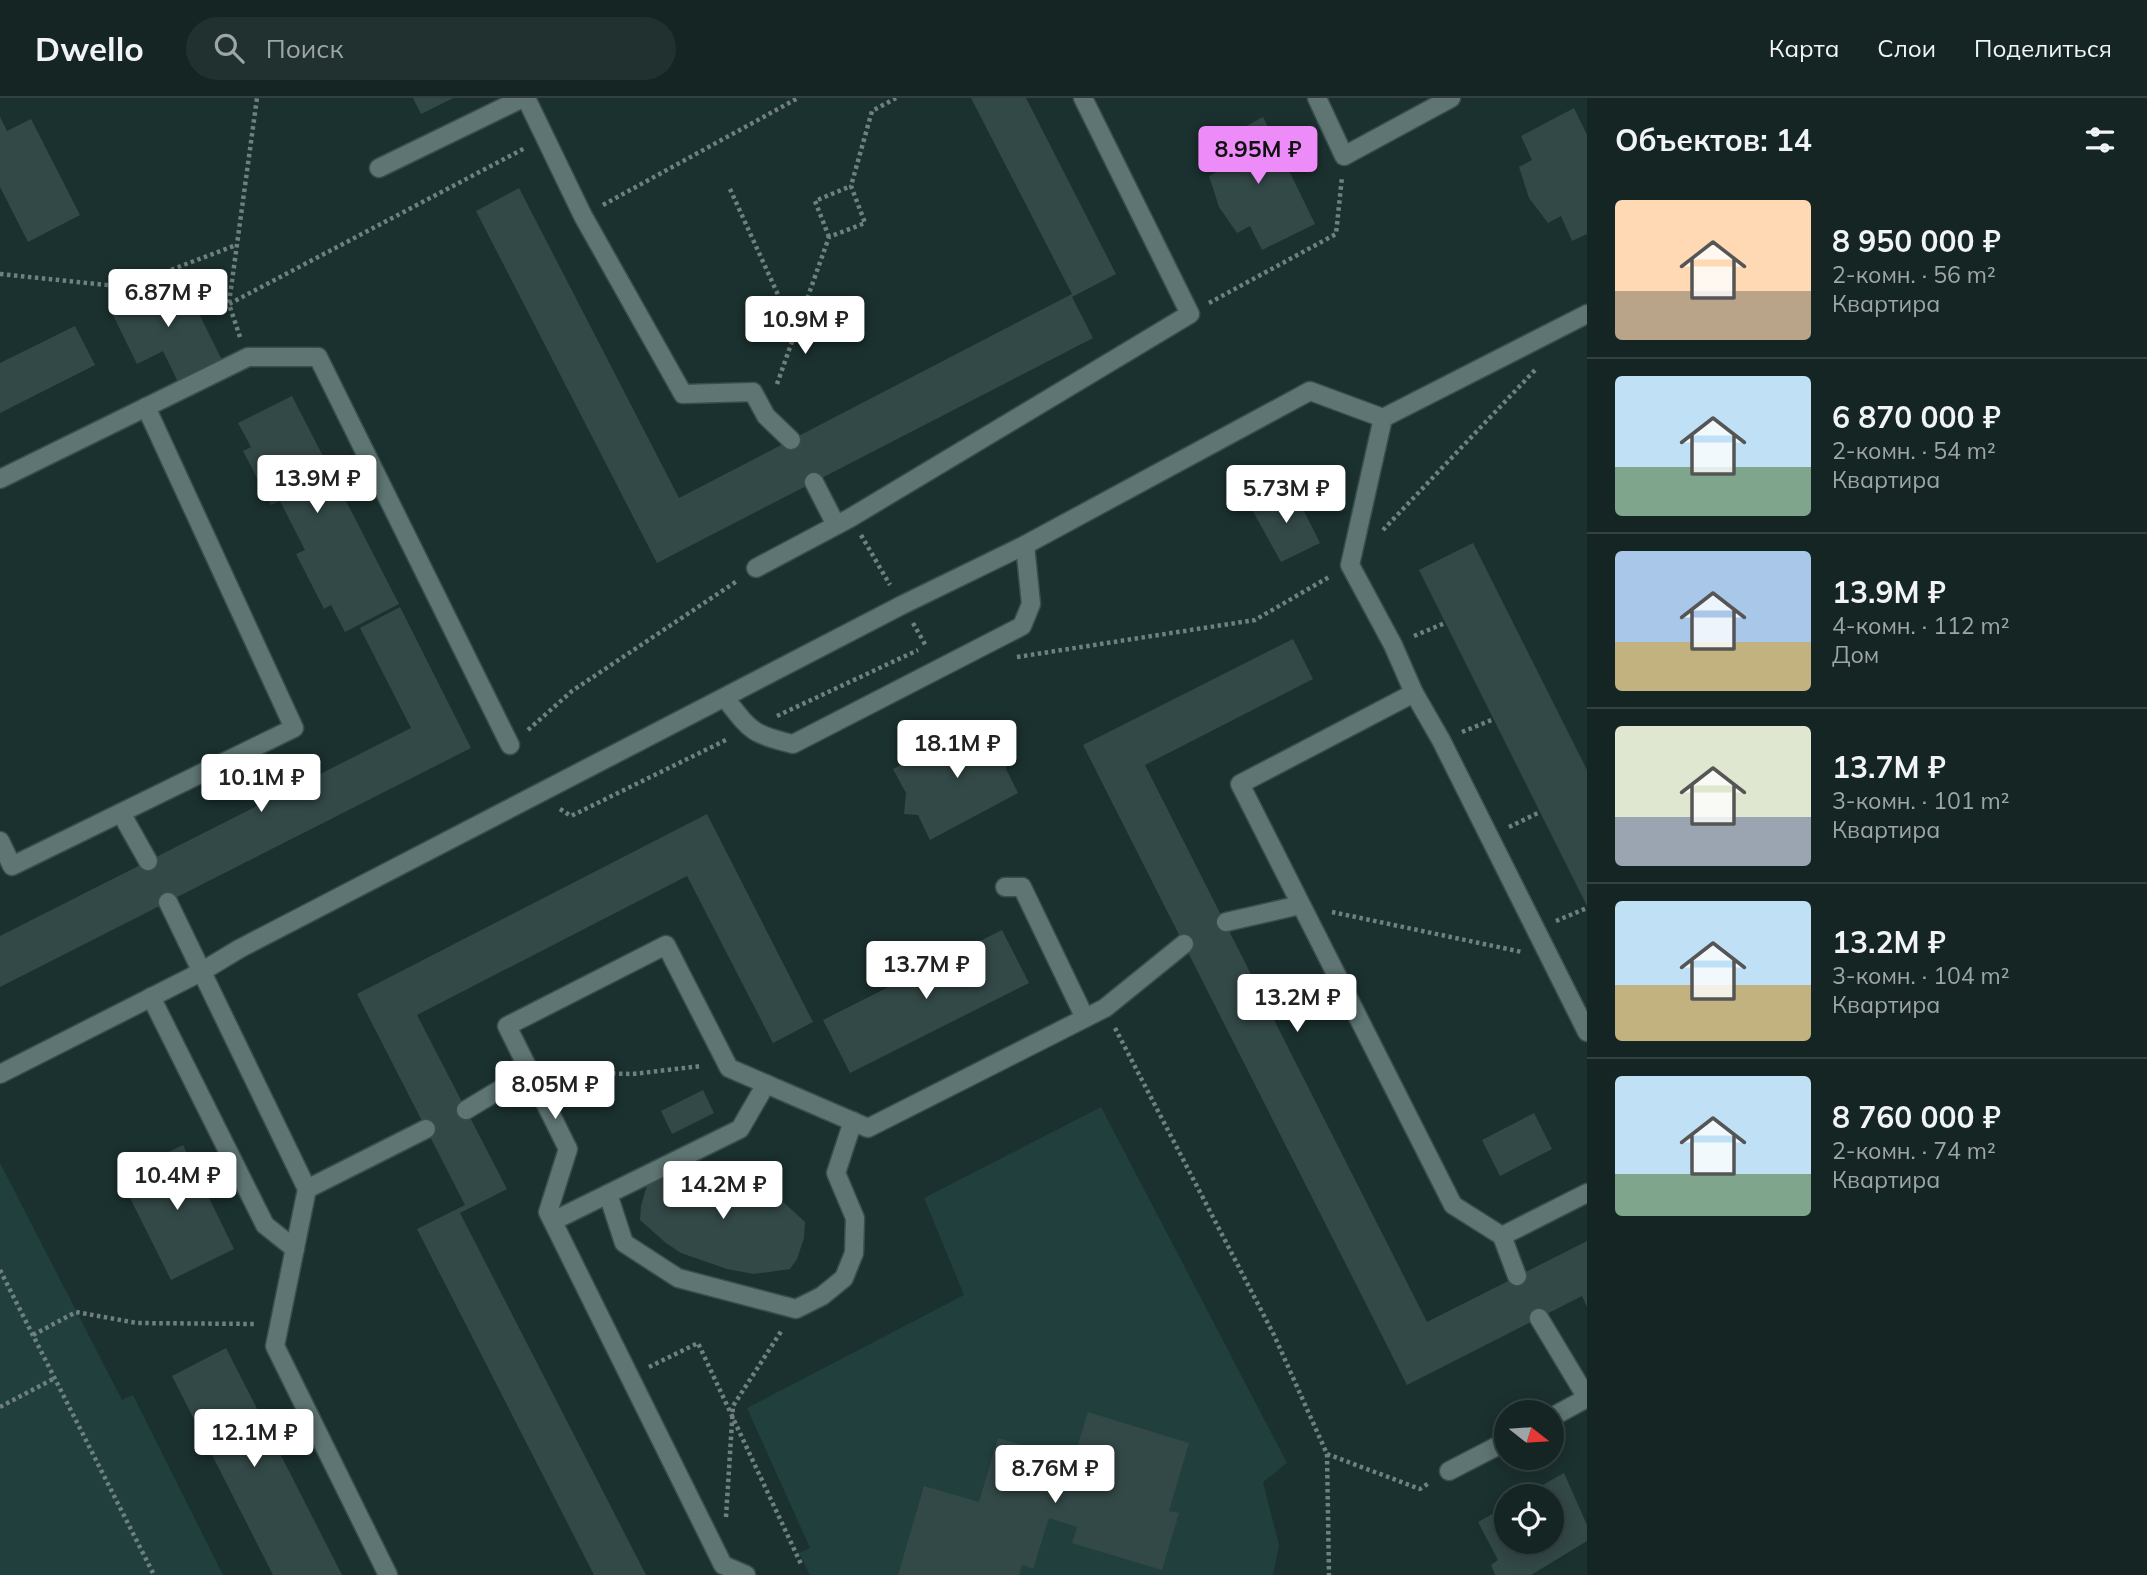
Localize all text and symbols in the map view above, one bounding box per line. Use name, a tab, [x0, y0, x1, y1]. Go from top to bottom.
search box	[186, 17, 676, 80]
text: Dwello	[35, 28, 144, 69]
icon: search	[210, 29, 248, 67]
text: Поиск	[266, 32, 343, 65]
text: Карта	[1769, 33, 1839, 63]
text: Слои	[1877, 33, 1936, 63]
text: Поделиться	[1974, 33, 2112, 63]
text: Объектов: 14	[1615, 121, 1812, 159]
icon: filters	[2081, 121, 2119, 159]
pin: 8.95M ₽	[1193, 126, 1323, 186]
text: 8.95M ₽	[1214, 134, 1302, 163]
text: 8 950 000 ₽	[1832, 222, 2001, 260]
icon: home	[1671, 228, 1755, 312]
text: 2-комн. · 56 m²	[1832, 260, 1996, 289]
pin: 6.87M ₽	[103, 270, 233, 329]
text: 6.87M ₽	[124, 277, 212, 306]
text: Квартира	[1832, 289, 1940, 318]
pin: 10.9M ₽	[740, 296, 870, 356]
text: 10.9M ₽	[761, 304, 849, 333]
text: 6 870 000 ₽	[1832, 398, 2001, 436]
icon: home	[1671, 404, 1755, 488]
text: 2-комн. · 54 m²	[1832, 436, 1996, 465]
pin: 13.9M ₽	[252, 456, 382, 515]
text: 13.9M ₽	[273, 463, 361, 492]
text: Квартира	[1832, 465, 1940, 494]
pin: 5.73M ₽	[1221, 466, 1351, 525]
text: 5.73M ₽	[1242, 473, 1330, 502]
text: 13.9M ₽	[1832, 573, 1946, 611]
icon: home	[1671, 579, 1755, 663]
text: 4-комн. · 112 m²	[1832, 611, 2010, 640]
text: Дом	[1832, 640, 1879, 669]
pin: 18.1M ₽	[892, 720, 1022, 780]
text: 18.1M ₽	[913, 728, 1001, 757]
text: 13.7M ₽	[1832, 748, 1946, 786]
pin: 10.1M ₽	[196, 754, 326, 814]
icon: home	[1671, 754, 1755, 838]
text: 10.1M ₽	[217, 762, 305, 791]
text: 3-комн. · 101 m²	[1832, 786, 2010, 815]
text: Квартира	[1832, 815, 1940, 844]
text: 13.2M ₽	[1832, 923, 1946, 961]
icon: home	[1671, 929, 1755, 1013]
pin: 13.7M ₽	[861, 942, 991, 1001]
text: 13.7M ₽	[882, 949, 970, 978]
text: 3-комн. · 104 m²	[1832, 961, 2010, 990]
pin: 13.2M ₽	[1232, 974, 1362, 1034]
text: 13.2M ₽	[1253, 982, 1341, 1011]
text: Квартира	[1832, 990, 1940, 1019]
pin: 8.05M ₽	[490, 1062, 620, 1121]
text: 8.05M ₽	[511, 1069, 599, 1098]
text: 8 760 000 ₽	[1832, 1098, 2001, 1136]
icon: home	[1671, 1104, 1755, 1188]
text: 2-комн. · 74 m²	[1832, 1136, 1996, 1165]
pin: 10.4M ₽	[112, 1152, 242, 1212]
text: 10.4M ₽	[133, 1160, 221, 1189]
pin: 14.2M ₽	[658, 1162, 788, 1221]
text: Квартира	[1832, 1165, 1940, 1194]
text: 14.2M ₽	[679, 1169, 767, 1198]
north arrow	[1494, 1400, 1564, 1470]
map controls	[1494, 1400, 1564, 1554]
pin: 12.1M ₽	[189, 1410, 319, 1469]
text: 12.1M ₽	[210, 1417, 298, 1446]
pin: 8.76M ₽	[990, 1446, 1120, 1505]
text: 8.76M ₽	[1011, 1453, 1099, 1482]
button: locate	[1494, 1484, 1564, 1554]

